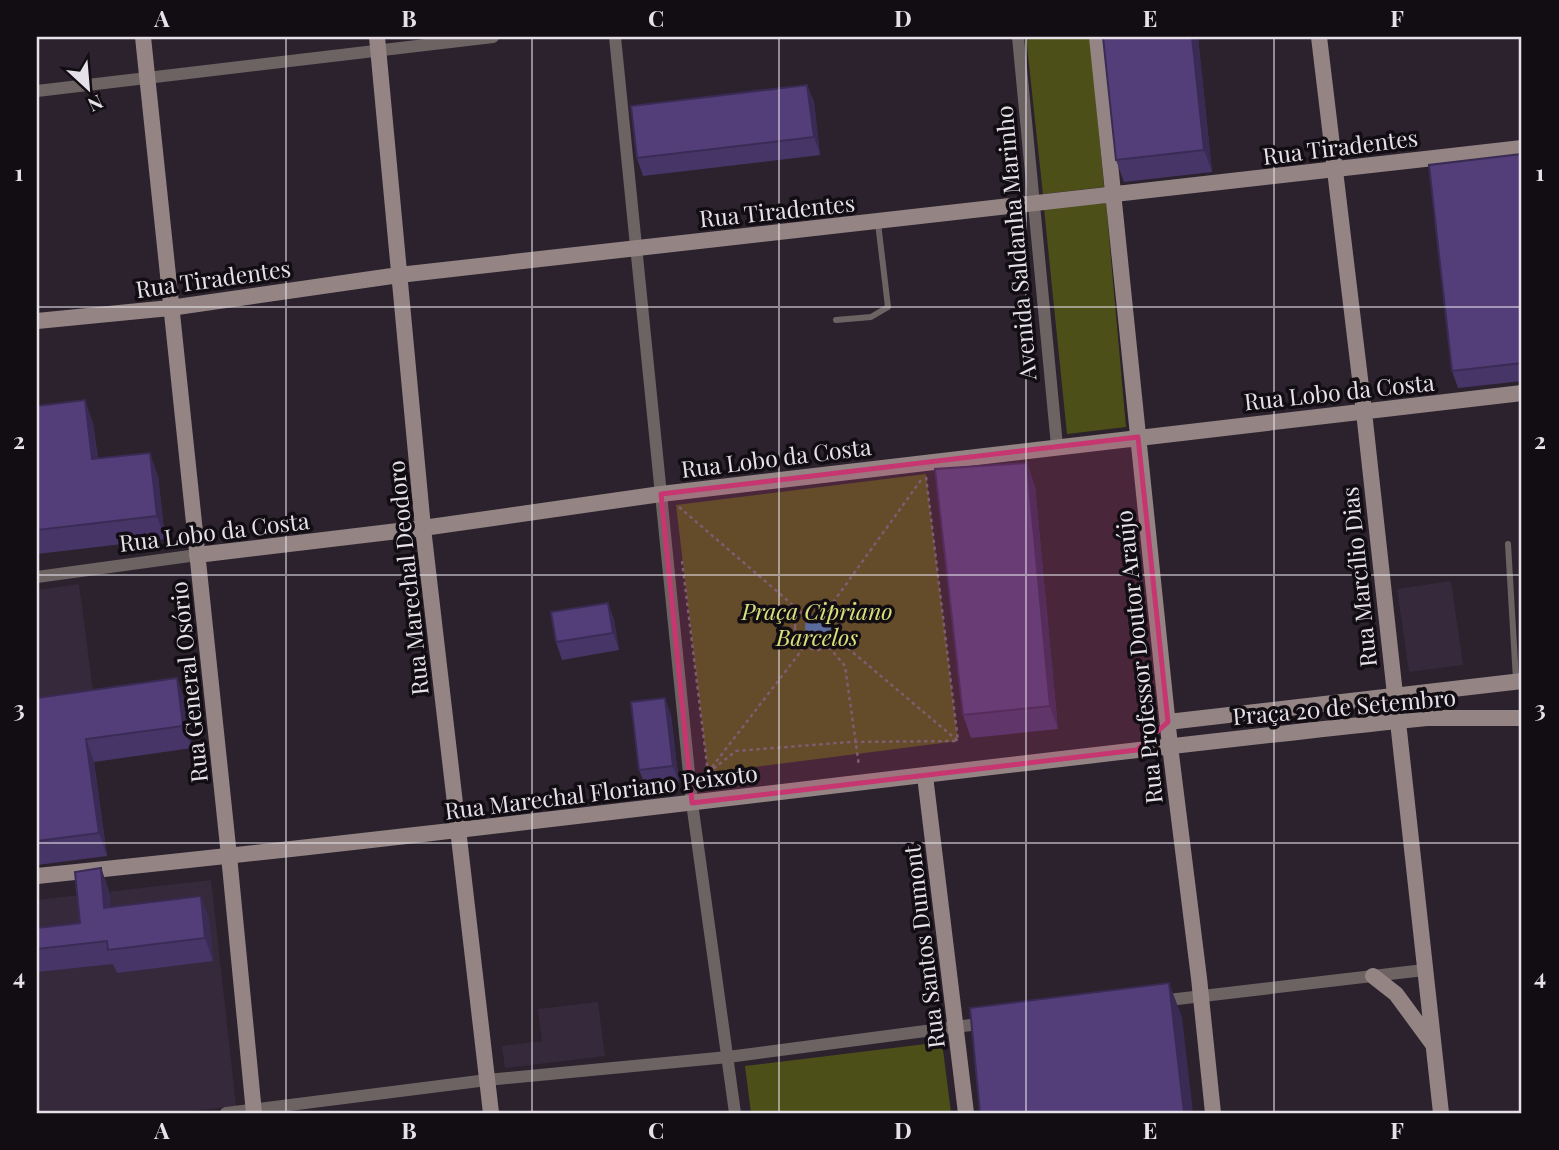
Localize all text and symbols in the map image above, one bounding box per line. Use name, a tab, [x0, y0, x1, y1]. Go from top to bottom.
text: A	[153, 2, 170, 33]
text: B	[401, 2, 417, 33]
text: C	[648, 2, 664, 33]
text: D	[894, 2, 912, 33]
text: E	[1143, 2, 1157, 33]
text: F	[1390, 2, 1404, 33]
north arrow	[52, 52, 122, 122]
text: N	[84, 89, 108, 119]
street label: Avenida Saldanha Marinho	[988, 105, 1043, 382]
street label: Rua Tiradentes	[1261, 121, 1419, 171]
text: 1	[15, 156, 24, 187]
text: 1	[1536, 156, 1545, 187]
street label: Rua Tiradentes	[698, 186, 856, 234]
street label: Rua Tiradentes	[134, 252, 292, 304]
street label: Rua Lobo da Costa	[1242, 366, 1436, 416]
text: 2	[13, 424, 25, 455]
text: 2	[1534, 424, 1546, 455]
street label: Rua Lobo da Costa	[679, 430, 873, 484]
street label: Rua Marechal Deodoro	[379, 459, 435, 697]
street label: Rua Marcílio Dias	[1333, 485, 1383, 669]
street label: Rua Lobo da Costa	[117, 504, 311, 558]
street label: Rua Professor Doutor Araújo	[1107, 509, 1169, 805]
street label: Rua General Osório	[162, 580, 214, 784]
park label: Praça Cipriano Barcelos	[740, 595, 893, 652]
street label: Praça 20 de Setembro	[1231, 681, 1457, 731]
text: 3	[13, 692, 25, 723]
text: 3	[1534, 692, 1546, 723]
street label: Rua Marechal Floriano Peixoto	[443, 756, 759, 826]
street label: Rua Santos Dumont	[895, 843, 951, 1050]
text: 4	[13, 960, 25, 991]
text: 4	[1534, 960, 1546, 991]
text: A	[153, 1114, 170, 1145]
text: B	[401, 1114, 417, 1145]
text: C	[648, 1114, 664, 1145]
text: D	[894, 1114, 912, 1145]
text: E	[1143, 1114, 1157, 1145]
text: F	[1390, 1114, 1404, 1145]

